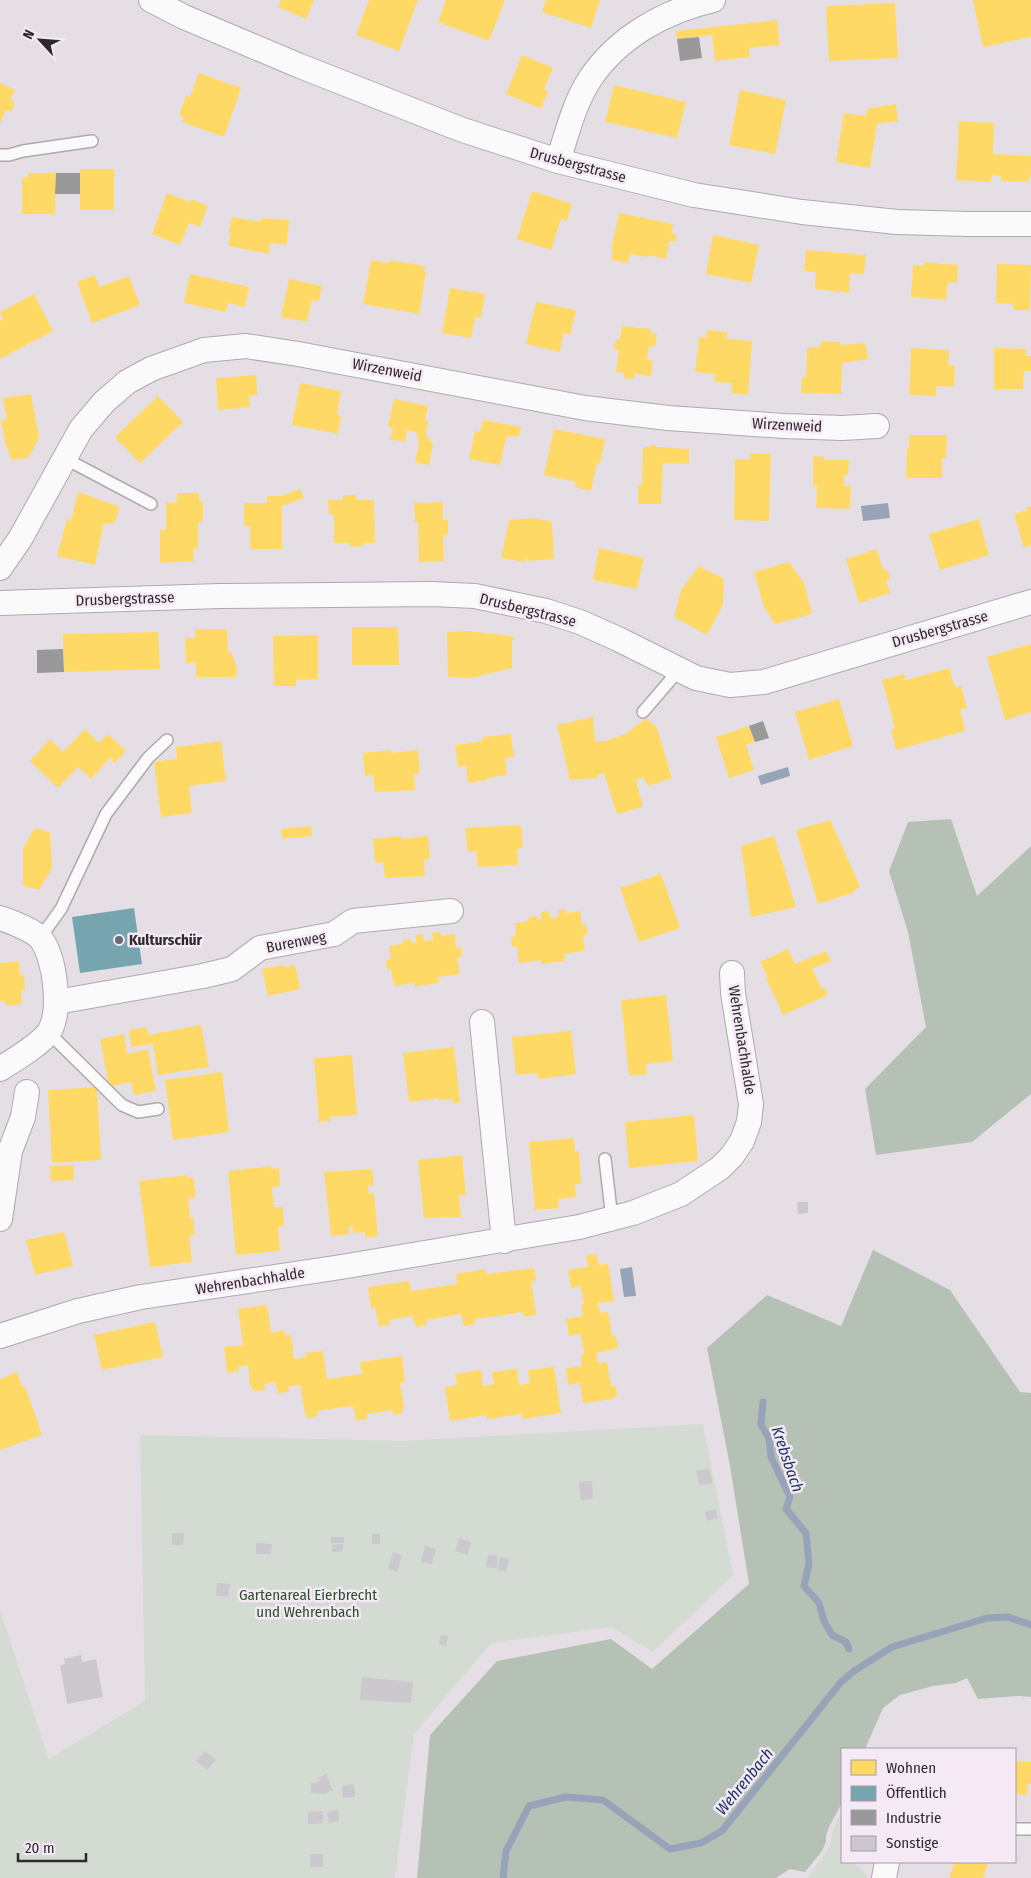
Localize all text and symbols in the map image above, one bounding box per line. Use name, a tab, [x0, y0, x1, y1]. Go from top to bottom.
north arrow	[15, 15, 65, 65]
text: N	[19, 27, 38, 42]
street label: Drusbergstrasse	[528, 143, 628, 187]
street label: Wirzenweid	[351, 354, 423, 386]
street label: Wirzenweid	[751, 414, 823, 436]
street label: Drusbergstrasse	[75, 588, 175, 610]
street label: Drusbergstrasse	[478, 589, 578, 631]
street label: Drusbergstrasse	[890, 607, 990, 651]
street label: Burenweg	[265, 927, 327, 957]
place label: Kulturschür	[129, 931, 203, 949]
marker: Kulturschür	[113, 934, 125, 946]
street label: Wehrenbachhalde	[724, 984, 760, 1096]
street label: Wehrenbachhalde	[194, 1263, 306, 1299]
water label: Krebsbach	[767, 1424, 808, 1495]
park label: Gartenareal Eierbrecht und Wehrenbach	[239, 1586, 377, 1621]
water label: Wehrenbach	[712, 1744, 777, 1819]
legend	[841, 1748, 1016, 1863]
text: Wohnen	[886, 1759, 936, 1777]
text: Öffentlich	[886, 1784, 947, 1802]
text: Industrie	[886, 1809, 941, 1827]
scale bar	[18, 1830, 85, 1862]
text: Sonstige	[886, 1834, 939, 1852]
text: 20 m	[25, 1839, 55, 1857]

